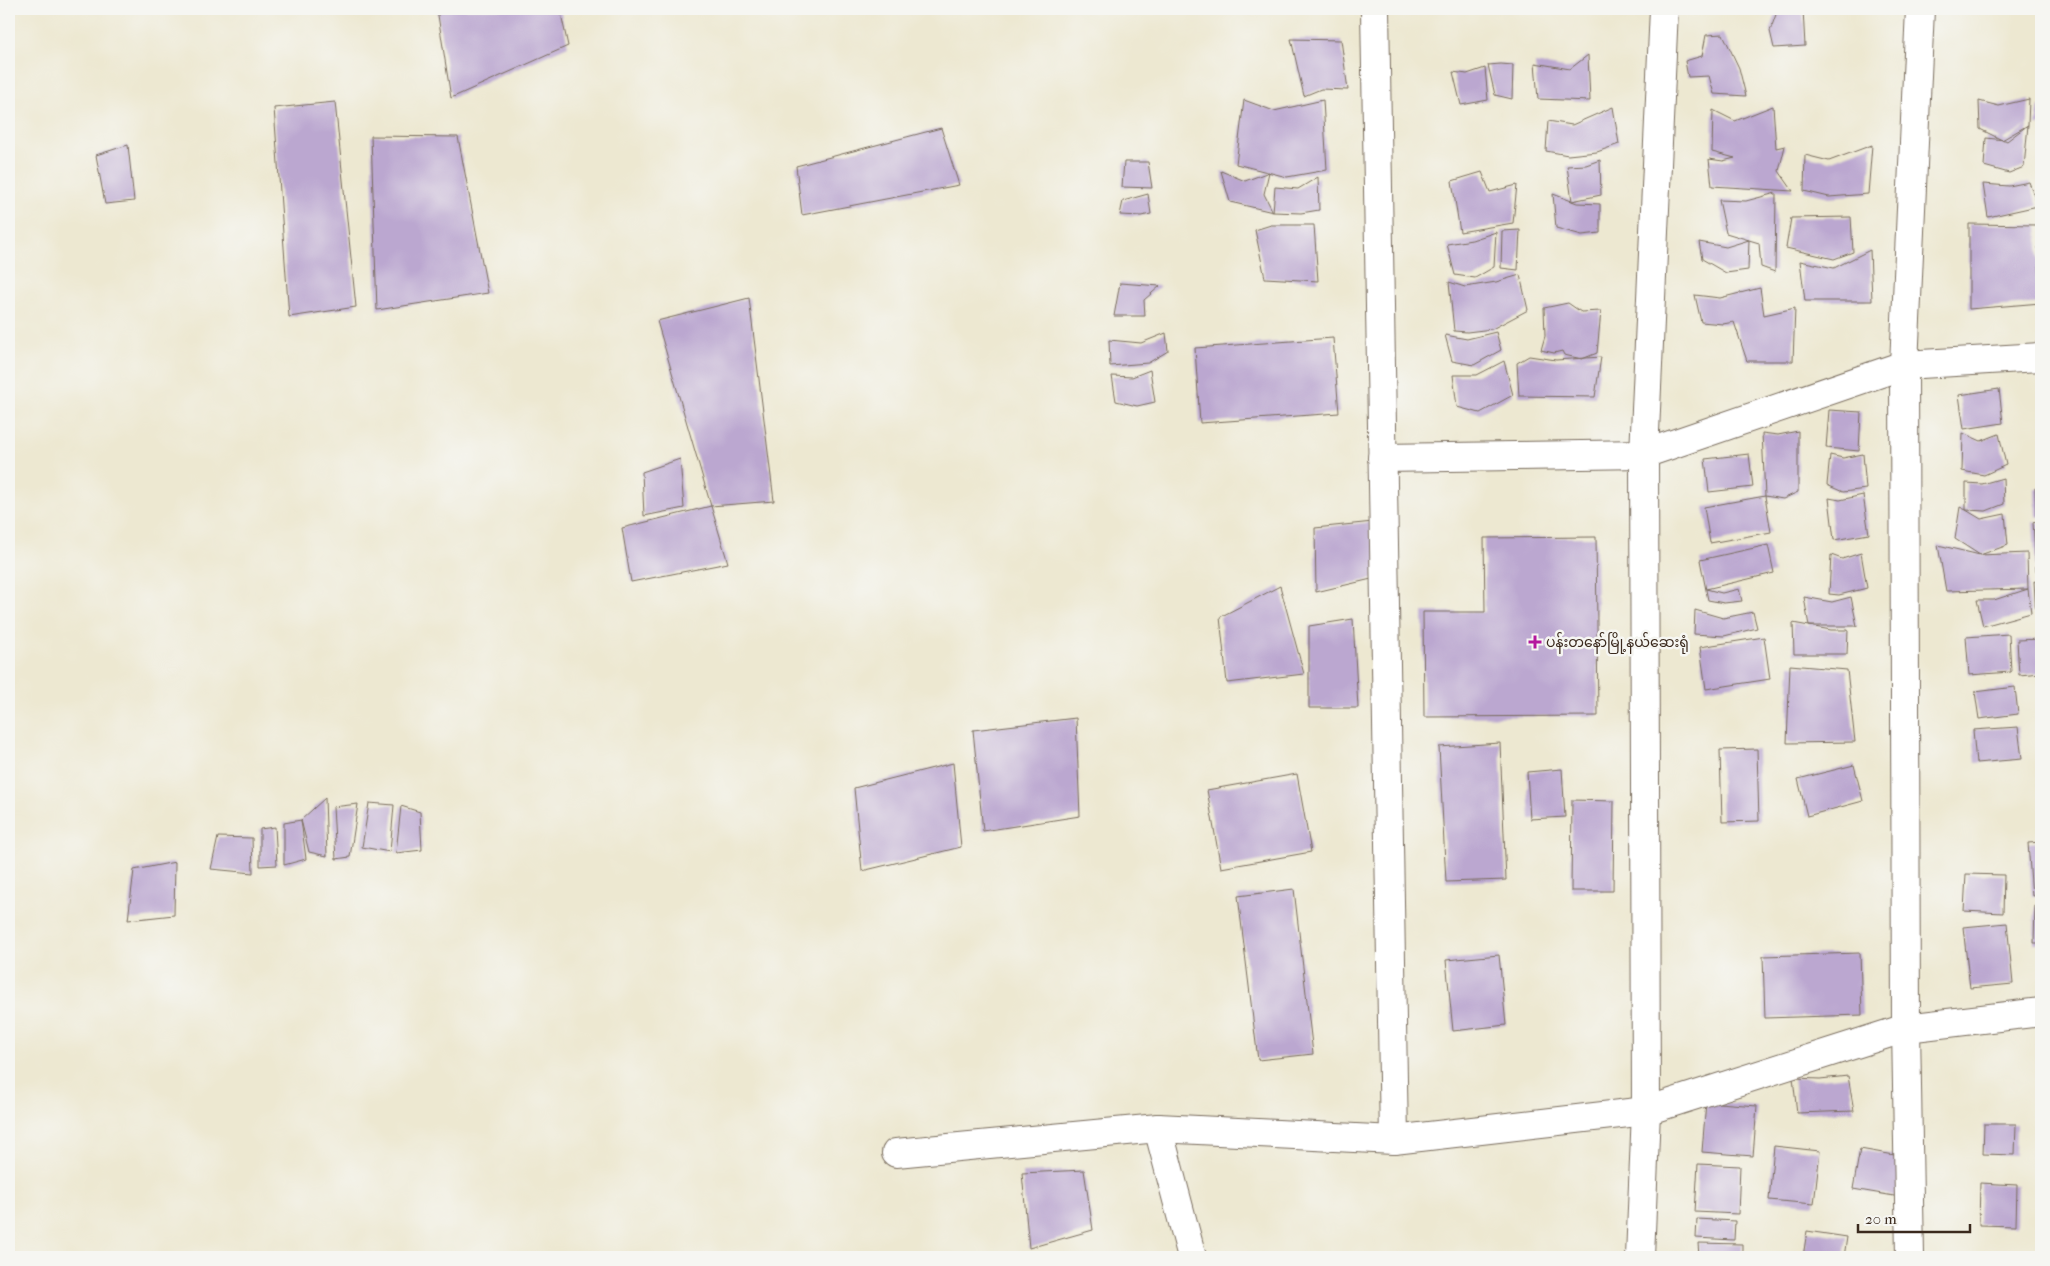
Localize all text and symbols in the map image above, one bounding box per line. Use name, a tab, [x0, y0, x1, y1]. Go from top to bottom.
place label: ပန်းတနော်မြို့နယ်ဆေးရုံ	[1546, 632, 1689, 654]
marker: ပန်းတနော်မြို့နယ်ဆေးရုံ	[1528, 635, 1542, 649]
scale bar	[1858, 1201, 1970, 1233]
text: 20 m	[1865, 1210, 1897, 1228]

